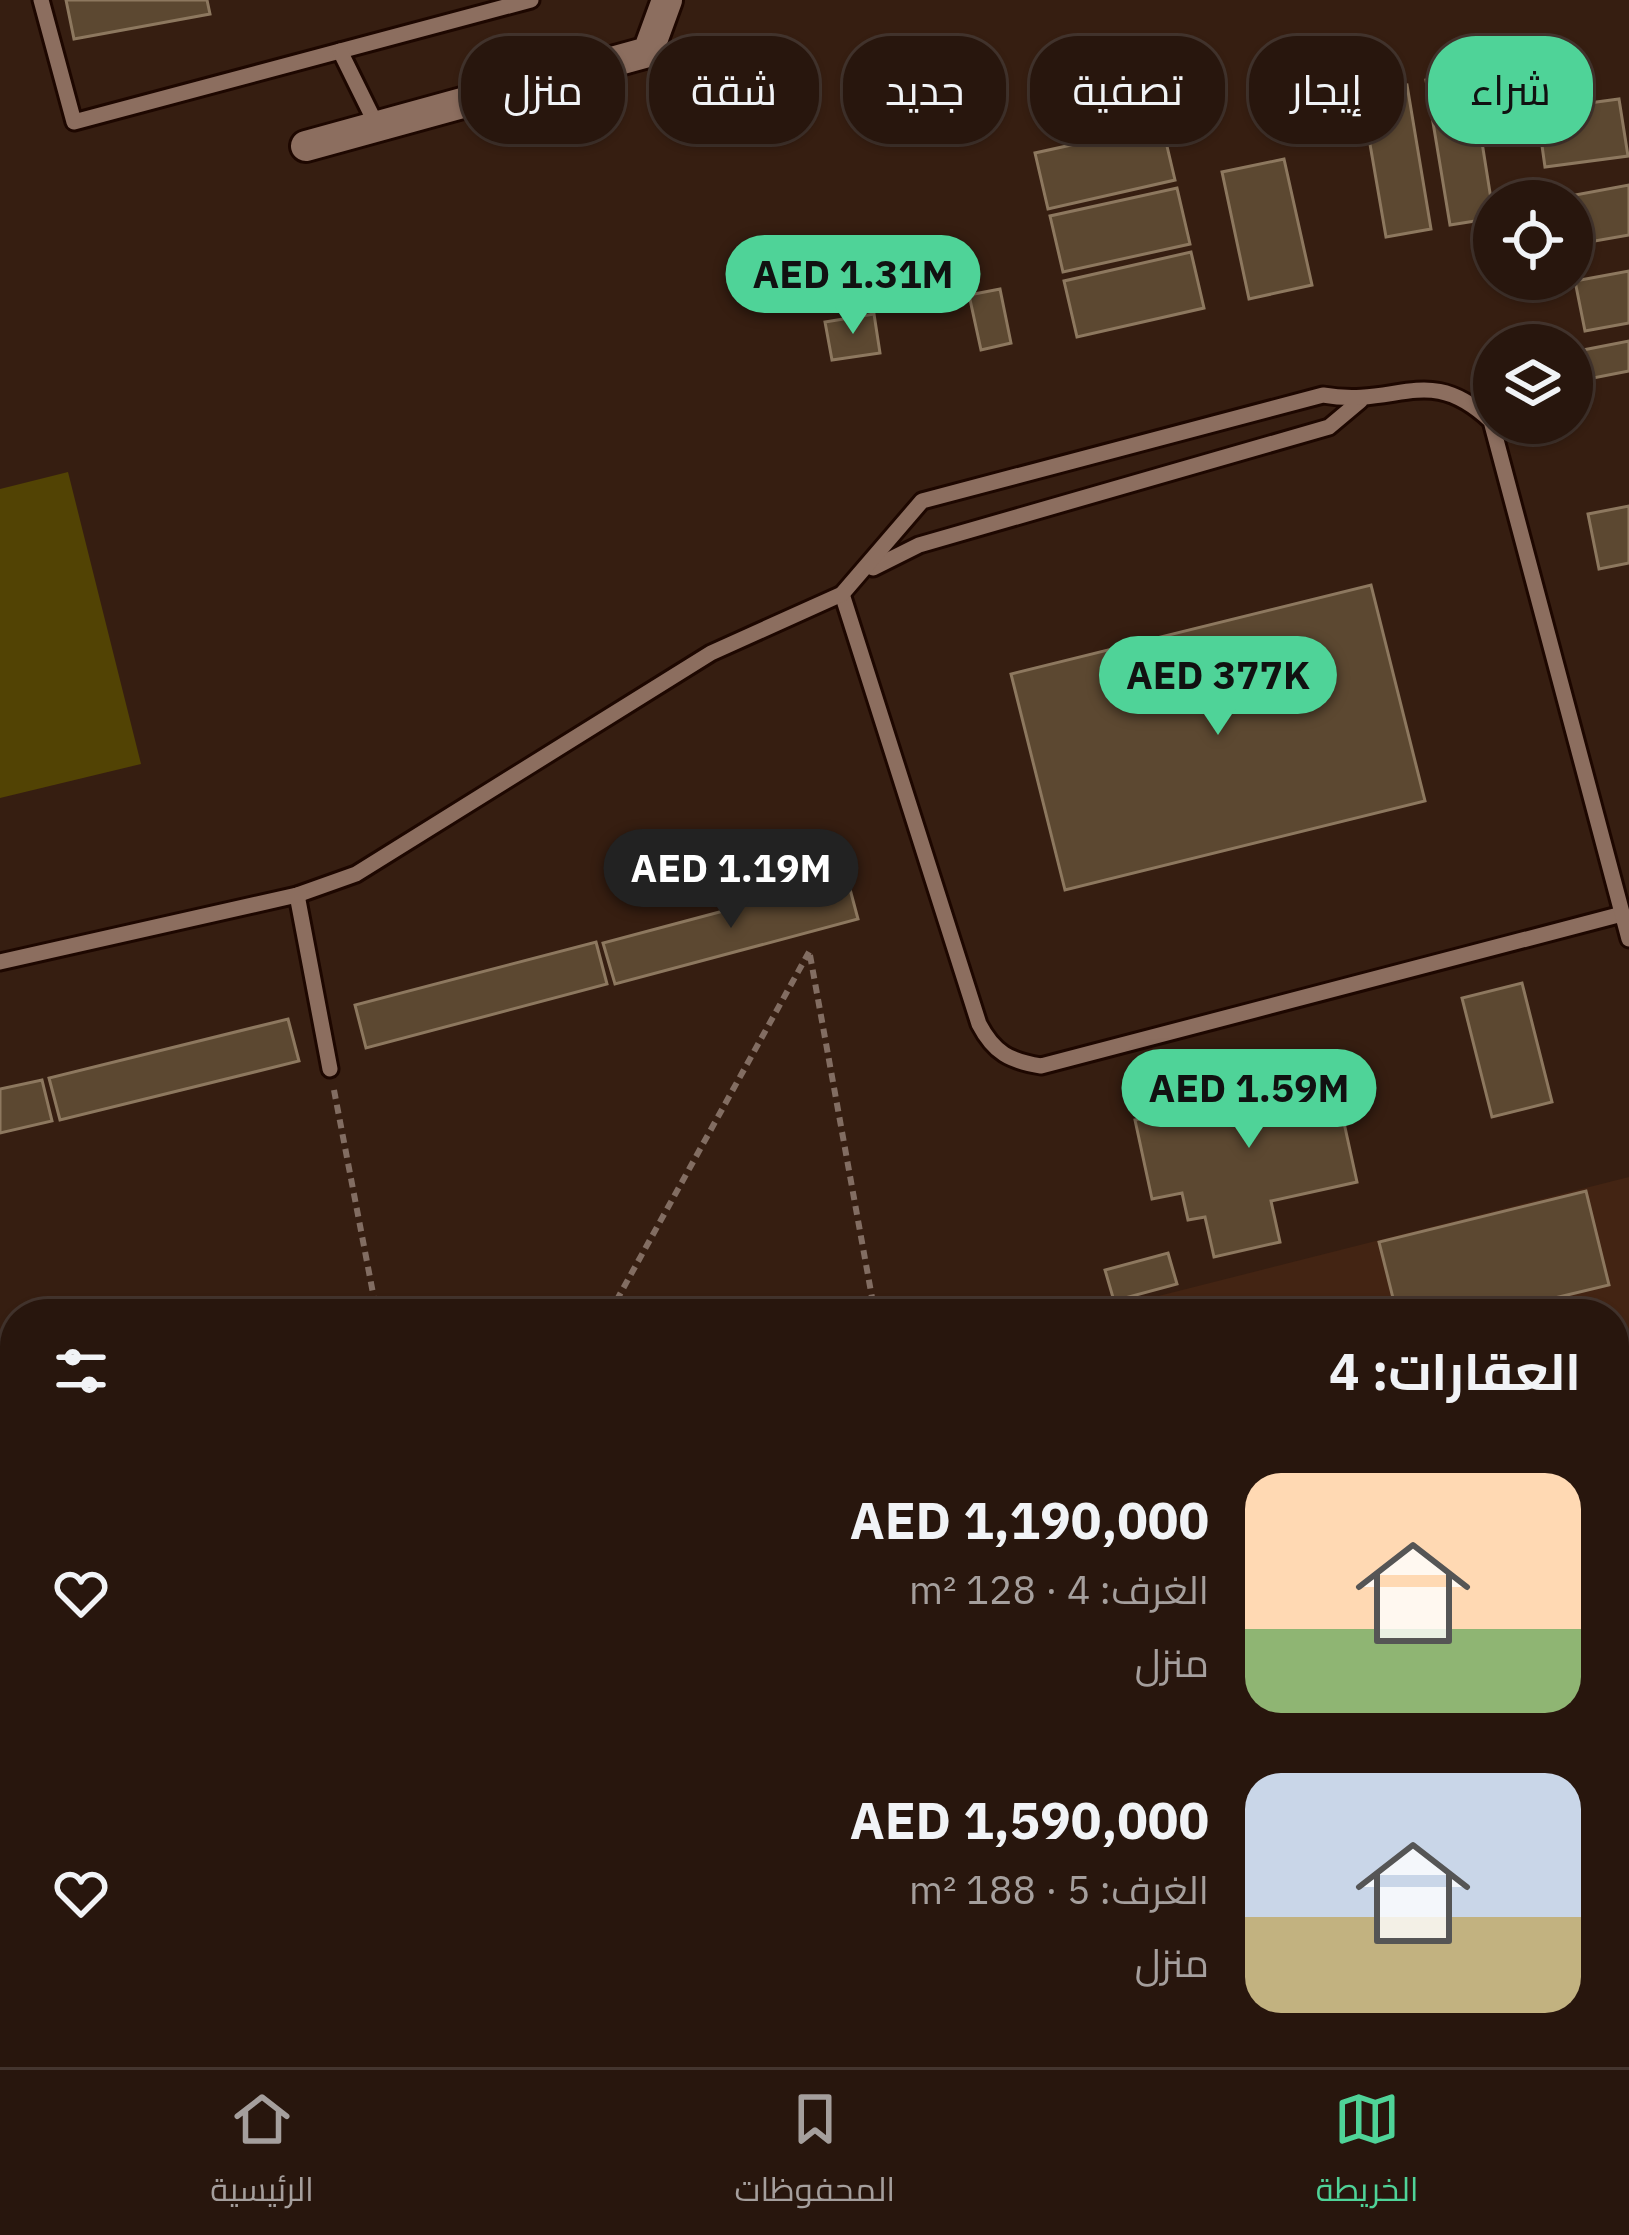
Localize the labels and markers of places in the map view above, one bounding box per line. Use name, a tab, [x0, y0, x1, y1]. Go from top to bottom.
pin: AED 1.31M	[716, 235, 990, 337]
pin: AED 377K	[1094, 636, 1342, 738]
pin: AED 1.19M	[594, 829, 868, 931]
pin: AED 1.59M	[1112, 1049, 1386, 1151]

